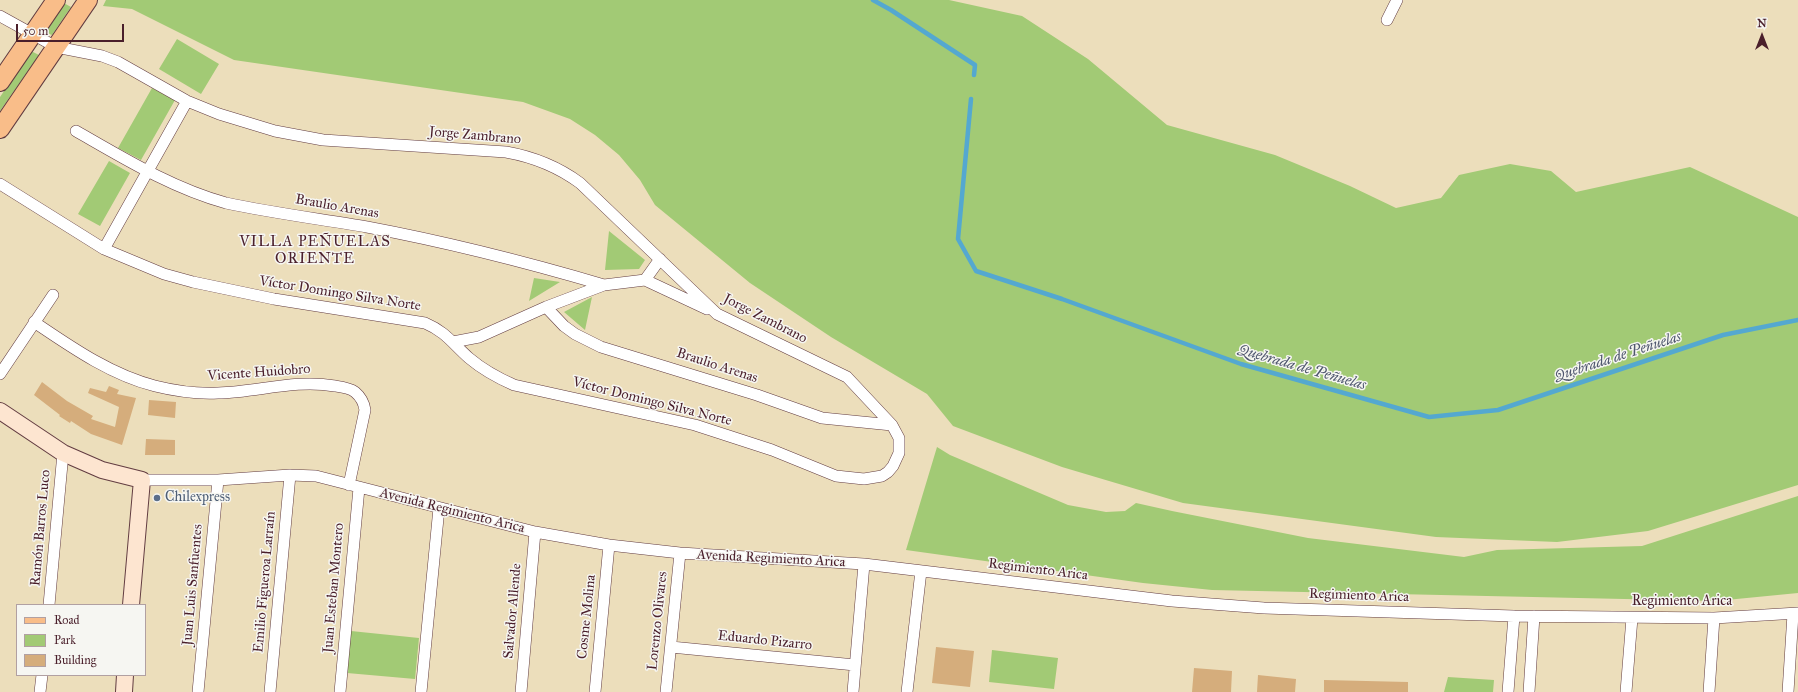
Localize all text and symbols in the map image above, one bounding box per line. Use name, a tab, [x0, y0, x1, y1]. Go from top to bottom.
scale bar	[18, 16, 126, 42]
north arrow	[1742, 16, 1782, 56]
text: N	[1757, 17, 1767, 30]
text: 50 m	[23, 24, 48, 38]
street label: Jorge Zambrano	[428, 124, 522, 148]
street label: Braulio Arenas	[294, 191, 380, 223]
district label: VILLA PEÑUELAS ORIENTE	[239, 233, 391, 268]
street label: Víctor Domingo Silva Norte	[258, 273, 422, 315]
street label: Jorge Zambrano	[720, 291, 810, 347]
water label: Quebrada de Peñuelas	[1552, 328, 1684, 386]
water label: Quebrada de Peñuelas	[1236, 341, 1368, 395]
street label: Braulio Arenas	[674, 345, 760, 387]
street label: Vicente Huidobro	[207, 361, 311, 385]
street label: Víctor Domingo Silva Norte	[571, 374, 733, 430]
street label: Ramón Barros Luco	[28, 469, 54, 587]
street label: Avenida Regimiento Arica	[378, 485, 526, 537]
place label: Chilexpress	[165, 490, 230, 506]
marker: Chilexpress	[152, 493, 162, 503]
street label: Emilio Figueroa Larraín	[250, 511, 280, 653]
street label: Juan Esteban Montero	[320, 522, 348, 654]
street label: Juan Luis Sanfuentes	[179, 523, 207, 647]
street label: Avenida Regimiento Arica	[696, 547, 846, 571]
street label: Regimiento Arica	[987, 556, 1089, 584]
street label: Salvador Allende	[500, 563, 526, 659]
street label: Lorenzo Olivares	[644, 571, 672, 671]
street label: Cosme Molina	[574, 574, 600, 660]
street label: Regimiento Arica	[1309, 586, 1409, 606]
street label: Regimiento Arica	[1632, 594, 1732, 610]
legend	[16, 604, 146, 676]
text: Road	[54, 613, 80, 627]
street label: Eduardo Pizarro	[717, 628, 813, 654]
text: Park	[54, 633, 76, 647]
text: Building	[54, 653, 96, 667]

